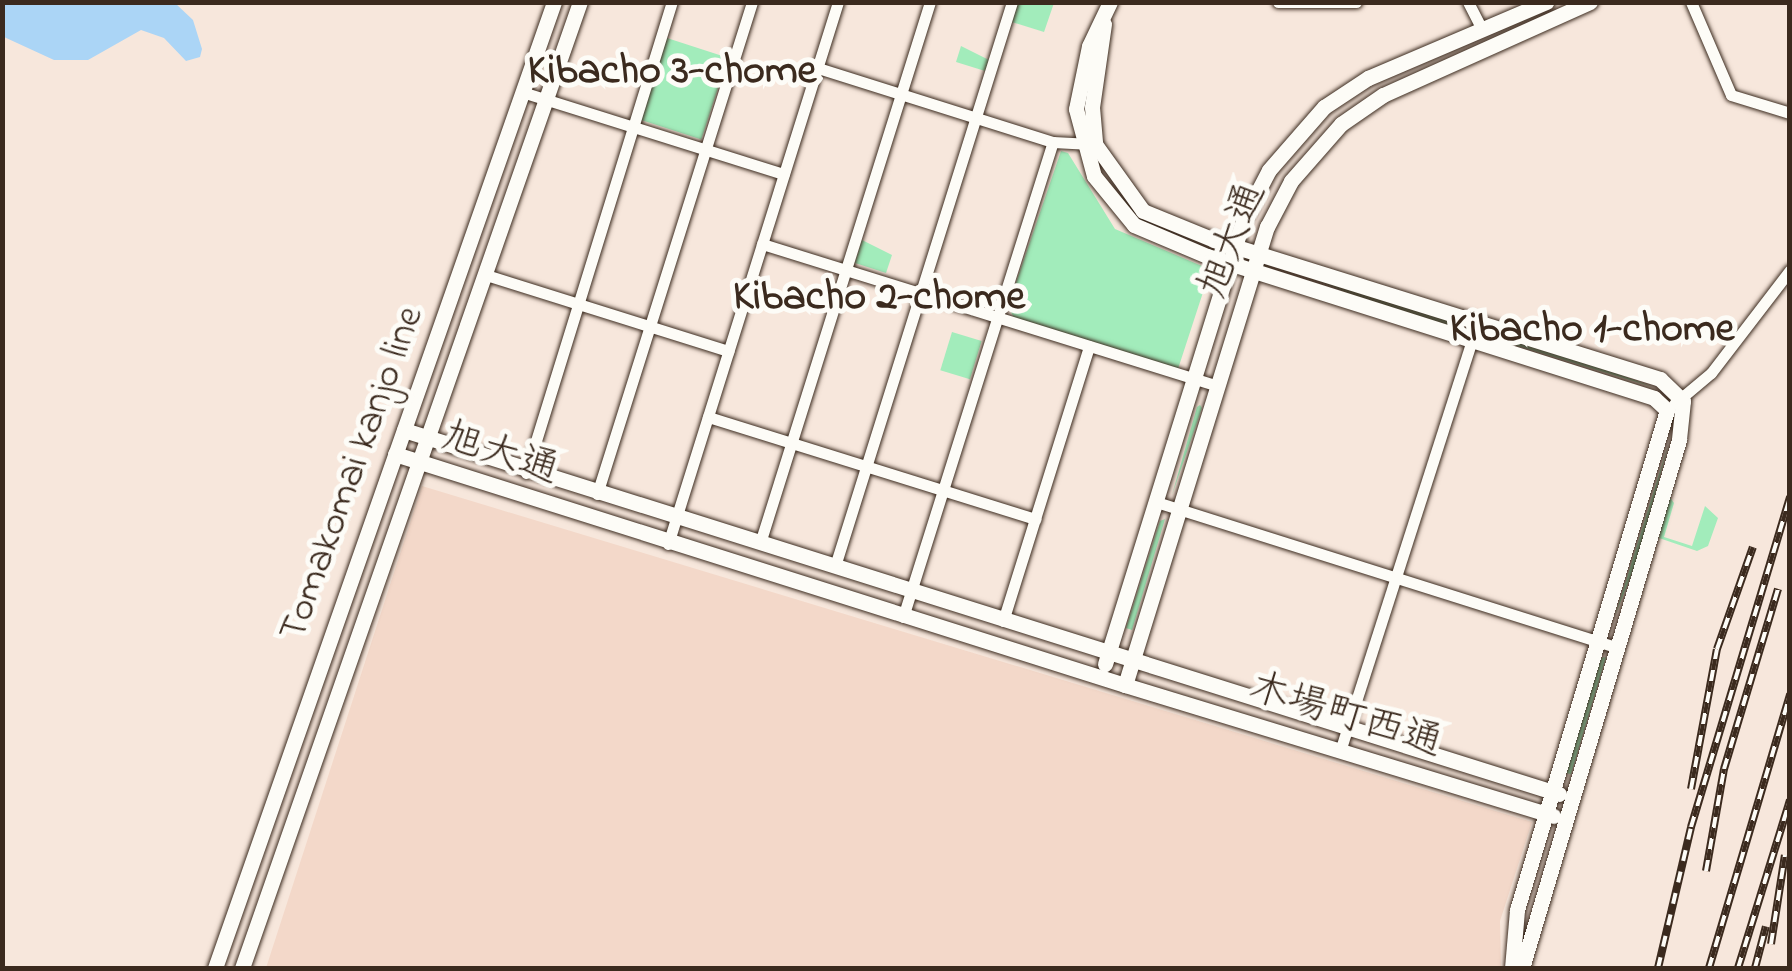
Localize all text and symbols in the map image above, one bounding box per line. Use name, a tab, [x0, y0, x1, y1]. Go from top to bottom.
district label: Kibacho 3-chome	[528, 47, 816, 97]
street label: 旭大通	[1190, 176, 1278, 306]
district label: Kibacho 2-chome	[733, 273, 1025, 323]
street label: Tomakomai kanjo line	[270, 300, 436, 648]
district label: Kibacho 1-chome	[1450, 305, 1734, 355]
street label: 旭大通	[436, 414, 564, 496]
street label: 木場町西通	[1242, 665, 1448, 769]

